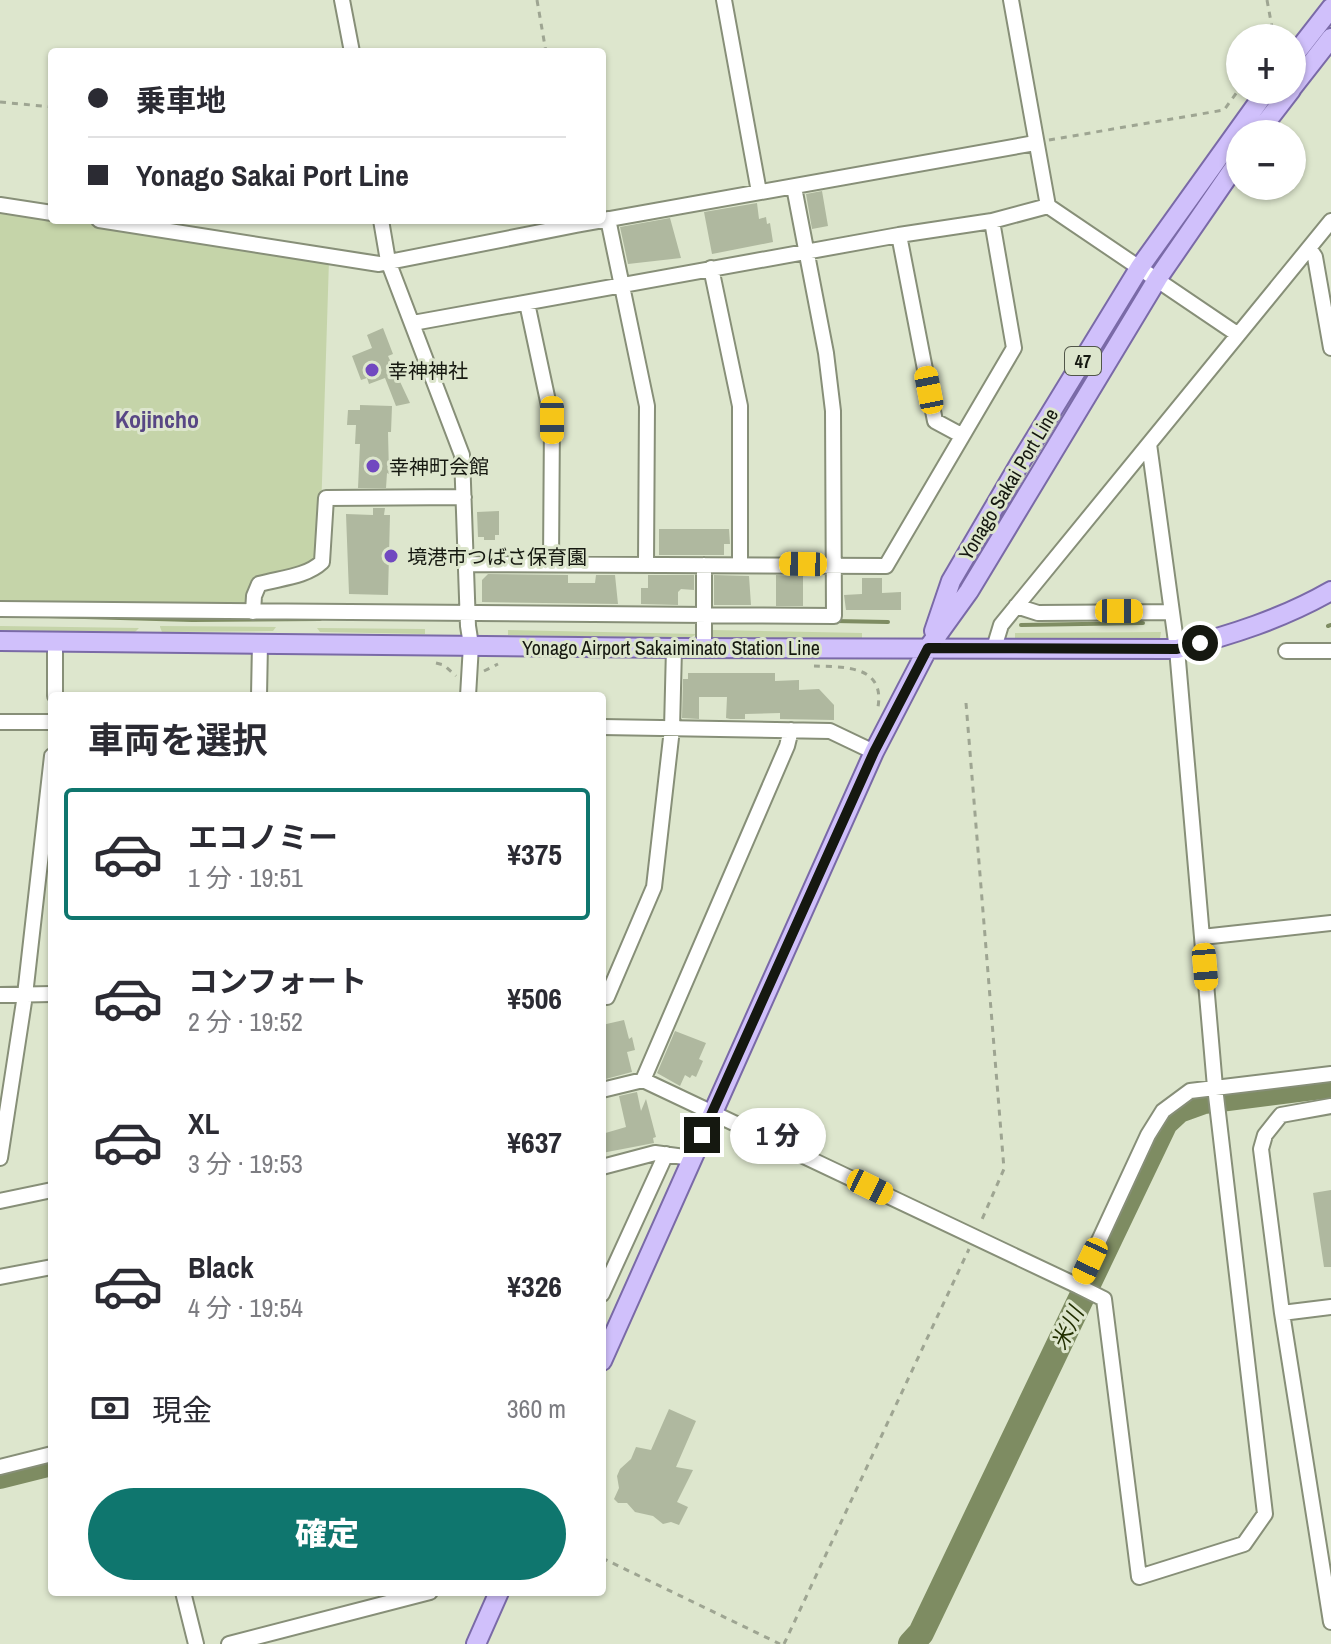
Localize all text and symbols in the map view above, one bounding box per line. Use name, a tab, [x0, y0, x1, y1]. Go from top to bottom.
map controls	[1226, 24, 1306, 200]
button: +	[1226, 24, 1306, 104]
text: 乗車地	[136, 80, 226, 120]
button: −	[1226, 120, 1306, 200]
text: Yonago Sakai Port Line	[136, 155, 409, 195]
road number: 47	[1065, 347, 1101, 375]
place label: 幸神神社	[388, 357, 468, 384]
marker: 幸神神社	[363, 361, 381, 379]
car	[913, 364, 945, 416]
car	[540, 396, 564, 444]
district label: Kojincho	[115, 403, 199, 435]
street label: Yonago Sakai Port Line	[952, 403, 1064, 565]
place label: 幸神町会館	[389, 453, 489, 480]
marker: 幸神町会館	[364, 457, 382, 475]
place label: 境港市つばさ保育園	[407, 543, 587, 570]
marker: 境港市つばさ保育園	[382, 547, 400, 565]
car	[779, 552, 827, 576]
car	[1095, 599, 1143, 623]
route start	[1182, 625, 1218, 661]
street label: Yonago Airport Sakaiminato Station Line	[522, 634, 820, 661]
text: 車両を選択	[88, 716, 268, 764]
text: エコノミー	[188, 817, 338, 857]
icon: car	[92, 818, 164, 890]
text: ¥375	[507, 834, 562, 874]
text: 1 分 · 19:51	[188, 860, 303, 895]
car	[1191, 942, 1219, 992]
text: コンフォート	[188, 961, 367, 1001]
icon: car	[92, 962, 164, 1034]
text: ¥506	[507, 978, 562, 1018]
text: 2 分 · 19:52	[188, 1004, 303, 1039]
text: XL	[188, 1103, 219, 1143]
icon: car	[92, 1106, 164, 1178]
callout: 1 分	[730, 1107, 826, 1163]
route end	[684, 1117, 720, 1153]
text: 1 分	[756, 1118, 800, 1153]
text: ¥637	[507, 1122, 562, 1162]
text: 3 分 · 19:53	[188, 1146, 303, 1181]
car	[843, 1166, 897, 1208]
car	[1069, 1234, 1111, 1288]
text: Black	[188, 1247, 254, 1287]
icon: car	[92, 1250, 164, 1322]
text: ¥326	[507, 1266, 562, 1306]
text: 4 分 · 19:54	[188, 1290, 303, 1325]
water label: 米川	[1044, 1300, 1091, 1354]
icon: cash	[88, 1386, 132, 1430]
text: 現金	[152, 1390, 212, 1430]
text: 360 m	[507, 1391, 566, 1426]
button: 確定	[88, 1488, 566, 1580]

